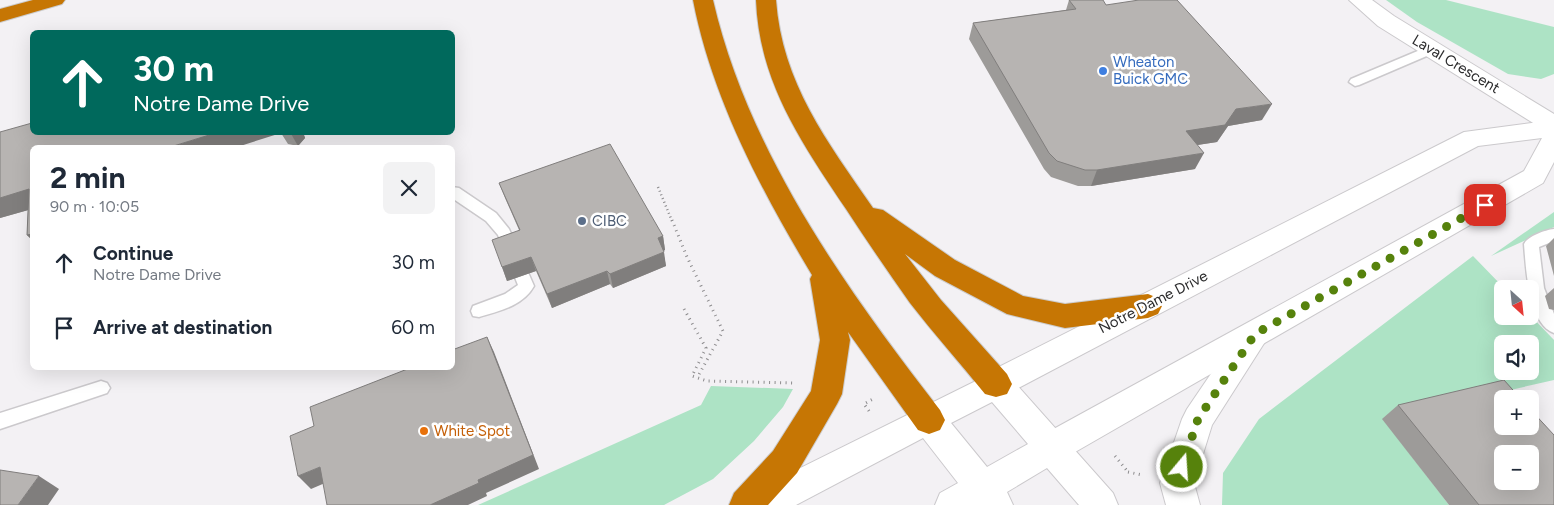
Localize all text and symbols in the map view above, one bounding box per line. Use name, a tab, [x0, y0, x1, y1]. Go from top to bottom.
street label: Laval Crescent	[1409, 31, 1503, 97]
text: 30 m	[133, 48, 214, 90]
icon: ahead	[50, 50, 115, 115]
place label: Wheaton Buick GMC	[1113, 53, 1188, 88]
marker: Wheaton Buick GMC	[1097, 65, 1109, 77]
text: Notre Dame Drive	[133, 90, 309, 117]
text: 2 min	[50, 159, 126, 196]
button: close	[383, 162, 435, 214]
pin	[1464, 184, 1506, 226]
icon: arrive	[1471, 191, 1499, 219]
text: 90 m · 10:05	[50, 197, 139, 216]
place label: CIBC	[592, 212, 627, 230]
marker: CIBC	[576, 215, 588, 227]
text: Continue	[93, 242, 173, 265]
icon: ahead	[50, 249, 78, 277]
text: 30 m	[392, 251, 435, 274]
text: Notre Dame Drive	[93, 265, 221, 284]
street label: Notre Dame Drive	[1095, 267, 1211, 337]
north arrow	[1494, 280, 1539, 325]
map controls	[1494, 280, 1539, 490]
icon: arrive	[50, 314, 78, 342]
text: Arrive at destination	[93, 316, 272, 339]
text: 60 m	[391, 316, 435, 339]
button: sound	[1494, 335, 1539, 380]
button: +	[1494, 390, 1539, 435]
place label: White Spot	[434, 422, 511, 440]
marker: White Spot	[418, 425, 430, 437]
position arrow	[1155, 440, 1207, 492]
button: −	[1494, 445, 1539, 490]

